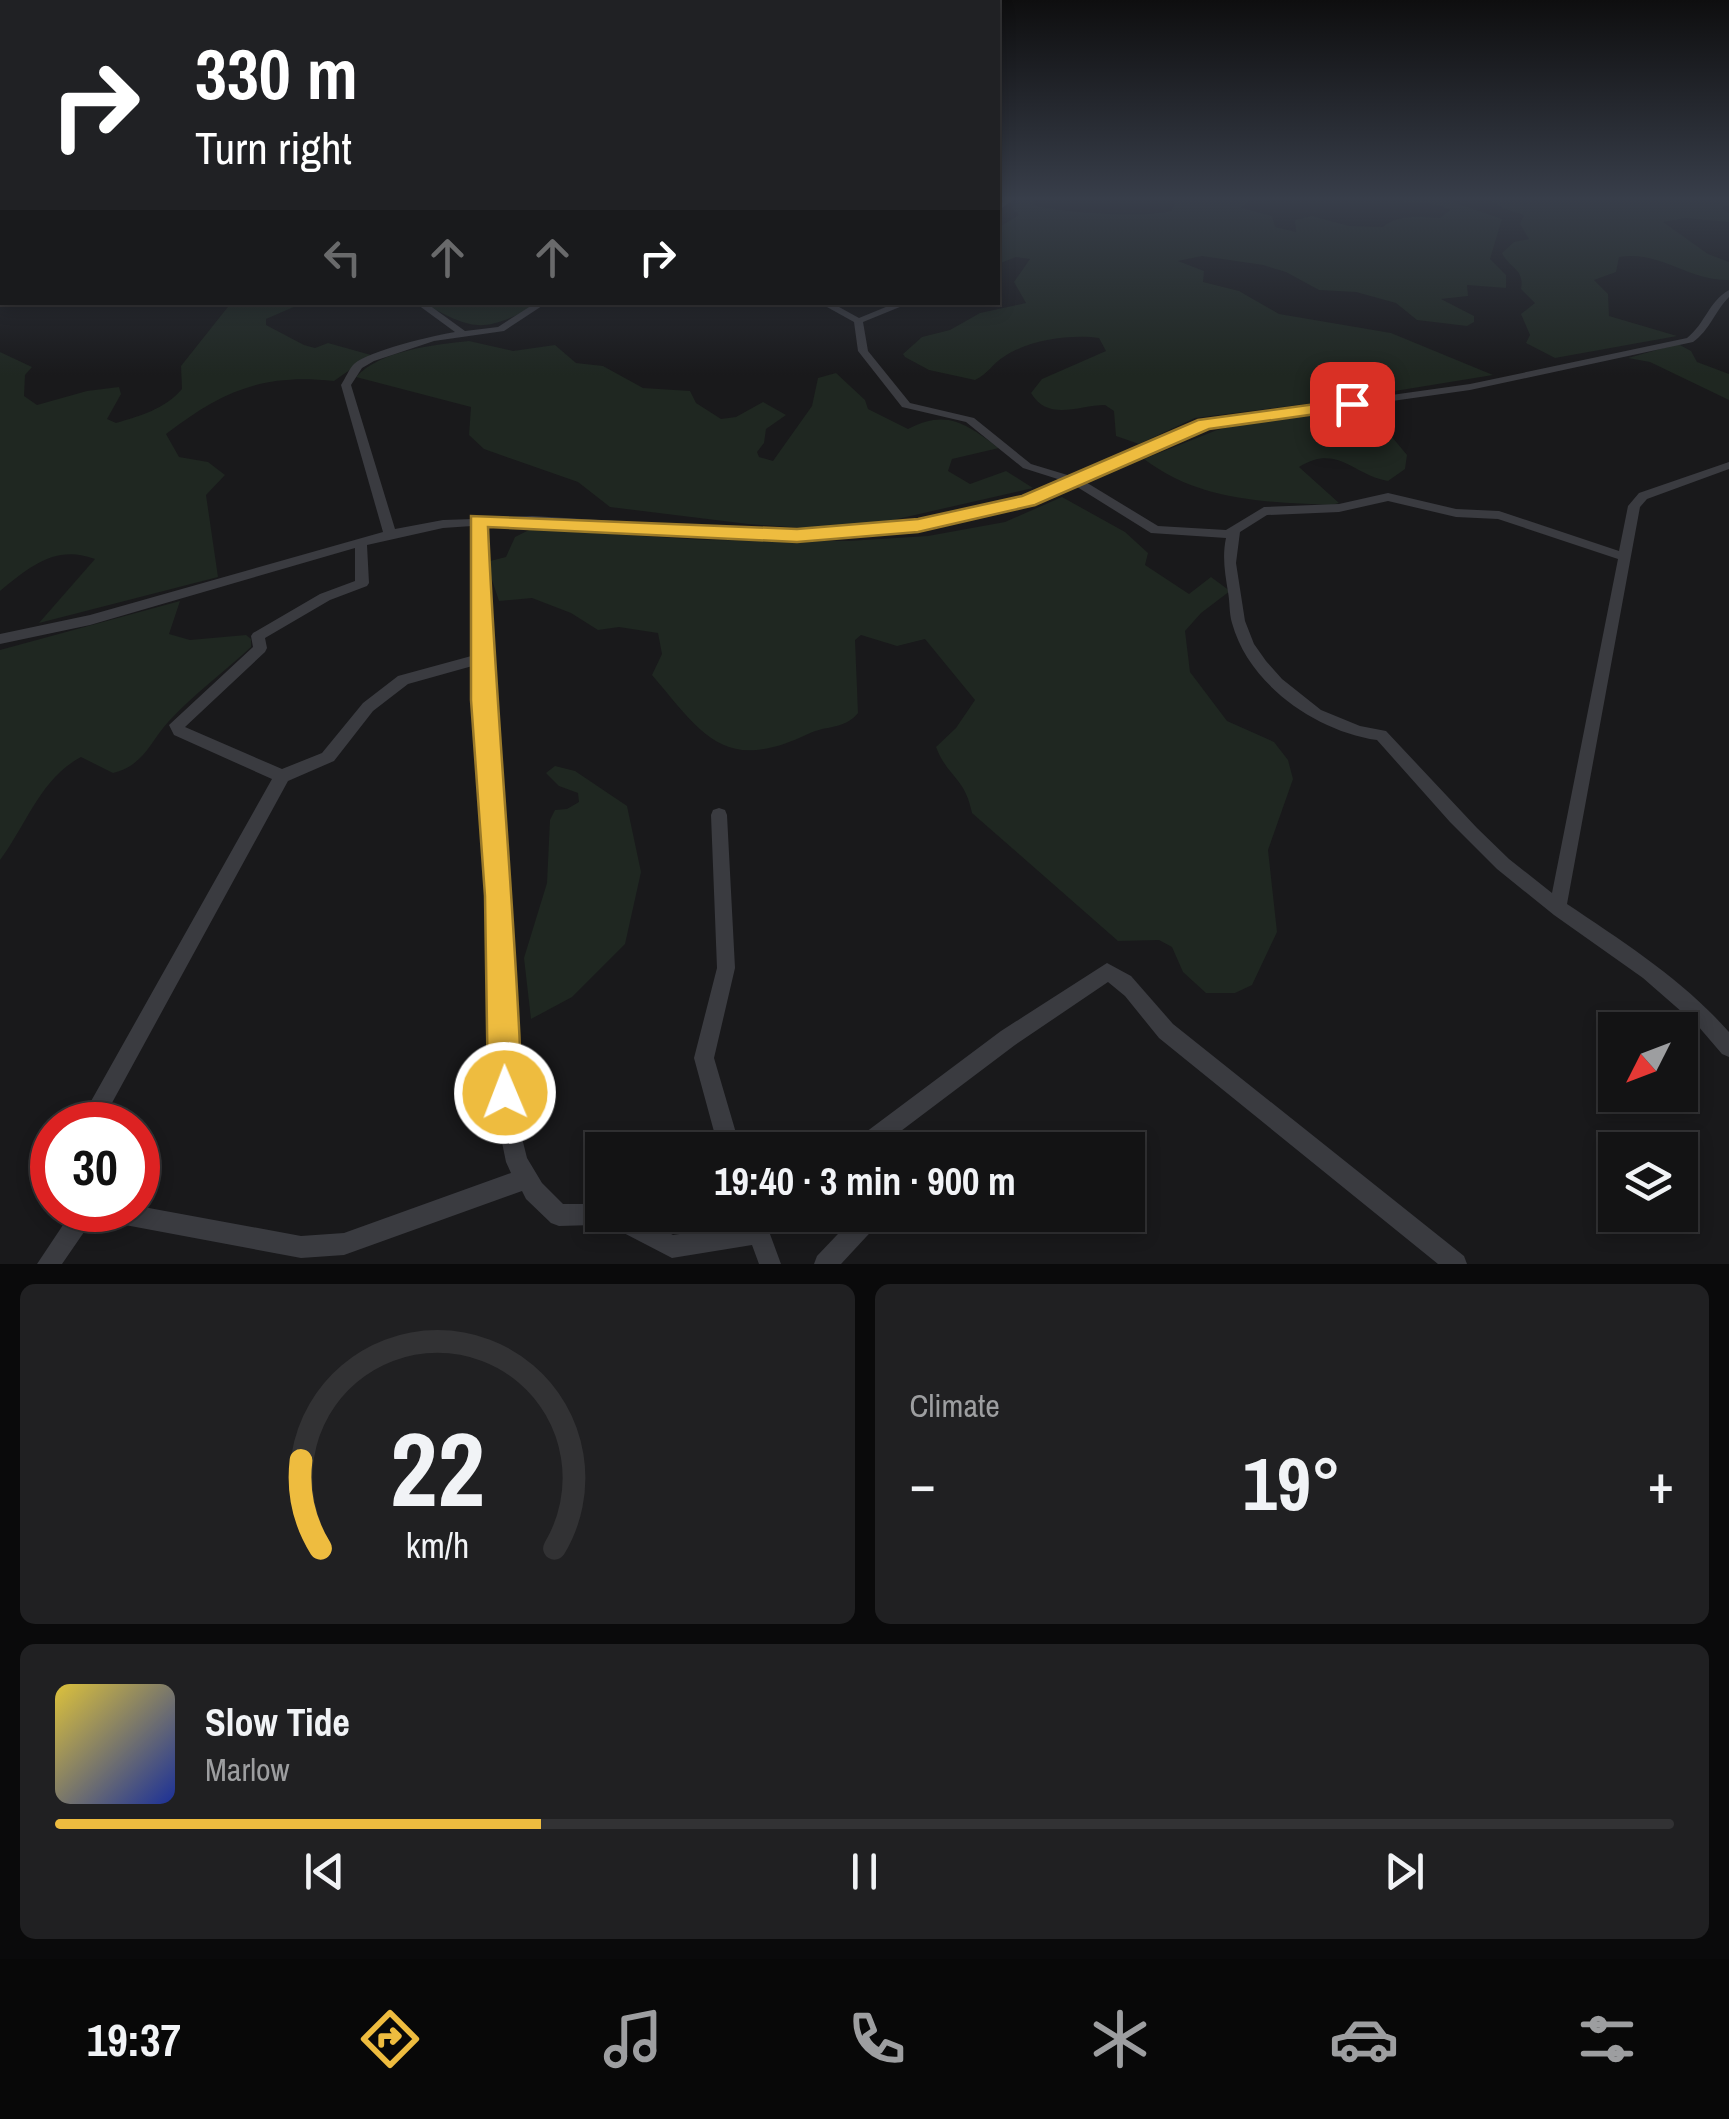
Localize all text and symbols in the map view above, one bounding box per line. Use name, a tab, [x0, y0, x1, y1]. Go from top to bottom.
text: 330 m	[195, 27, 358, 121]
icon: right	[30, 40, 160, 170]
text: Turn right	[195, 117, 352, 178]
icon: left	[315, 230, 370, 285]
icon: ahead	[420, 230, 475, 285]
icon: ahead	[525, 230, 580, 285]
icon: right	[630, 230, 685, 285]
pin	[1310, 362, 1395, 447]
icon: arrive	[1325, 377, 1380, 432]
north arrow	[1598, 1012, 1698, 1112]
map controls	[1598, 1012, 1698, 1232]
position arrow	[453, 1041, 557, 1145]
speed limit sign: 30	[30, 1102, 160, 1232]
button: layers	[1598, 1132, 1698, 1232]
text: 19:40 · 3 min · 900 m	[714, 1156, 1016, 1207]
text: Climate	[910, 1384, 1000, 1427]
text: 22	[390, 1398, 485, 1538]
text: 19°	[1243, 1432, 1341, 1533]
text: −	[910, 1446, 936, 1520]
text: +	[1648, 1446, 1674, 1520]
text: km/h	[405, 1521, 469, 1569]
text: Slow Tide	[205, 1697, 350, 1748]
text: Marlow	[205, 1748, 290, 1791]
icon: previous	[297, 1844, 352, 1899]
icon: pause	[837, 1844, 892, 1899]
icon: next	[1377, 1844, 1432, 1899]
icon: directions	[355, 2004, 425, 2074]
icon: music	[598, 2004, 668, 2074]
icon: phone	[842, 2004, 912, 2074]
icon: climate	[1085, 2004, 1155, 2074]
icon: car	[1329, 2004, 1399, 2074]
icon: filters	[1572, 2004, 1642, 2074]
text: 19:37	[87, 2009, 181, 2070]

